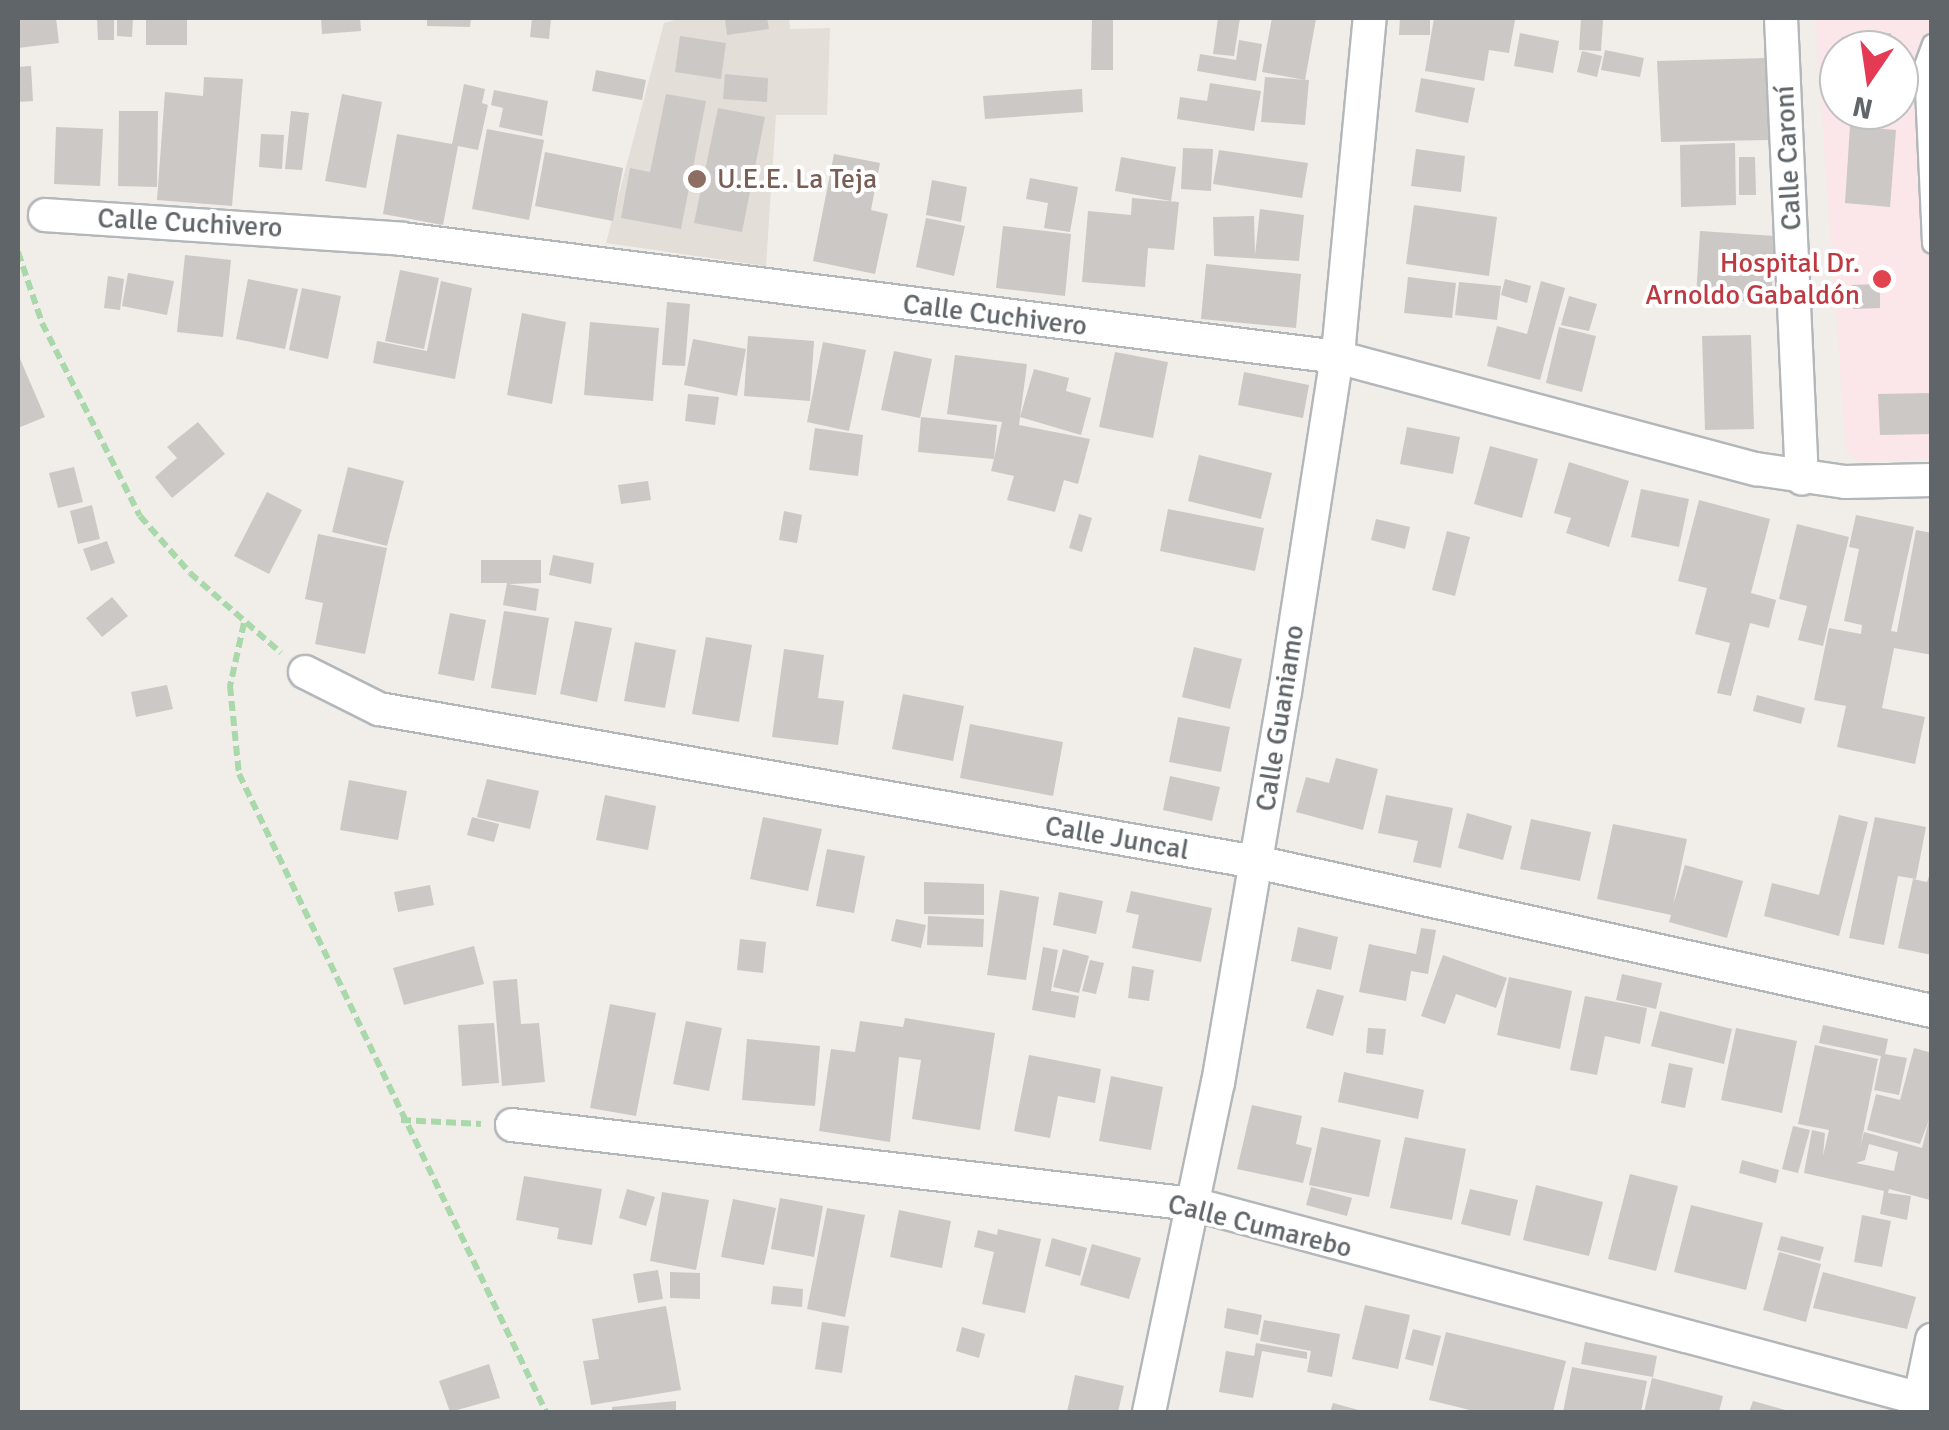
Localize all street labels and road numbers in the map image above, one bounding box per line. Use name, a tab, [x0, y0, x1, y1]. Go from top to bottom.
street label: Calle Caroní	[1767, 85, 1809, 231]
street label: Calle Cuchivero	[97, 201, 283, 245]
street label: Calle Cuchivero	[901, 287, 1089, 343]
street label: Calle Guaniamo	[1249, 622, 1311, 814]
street label: Calle Juncal	[1042, 809, 1192, 867]
street label: Calle Cumarebo	[1164, 1187, 1356, 1265]

